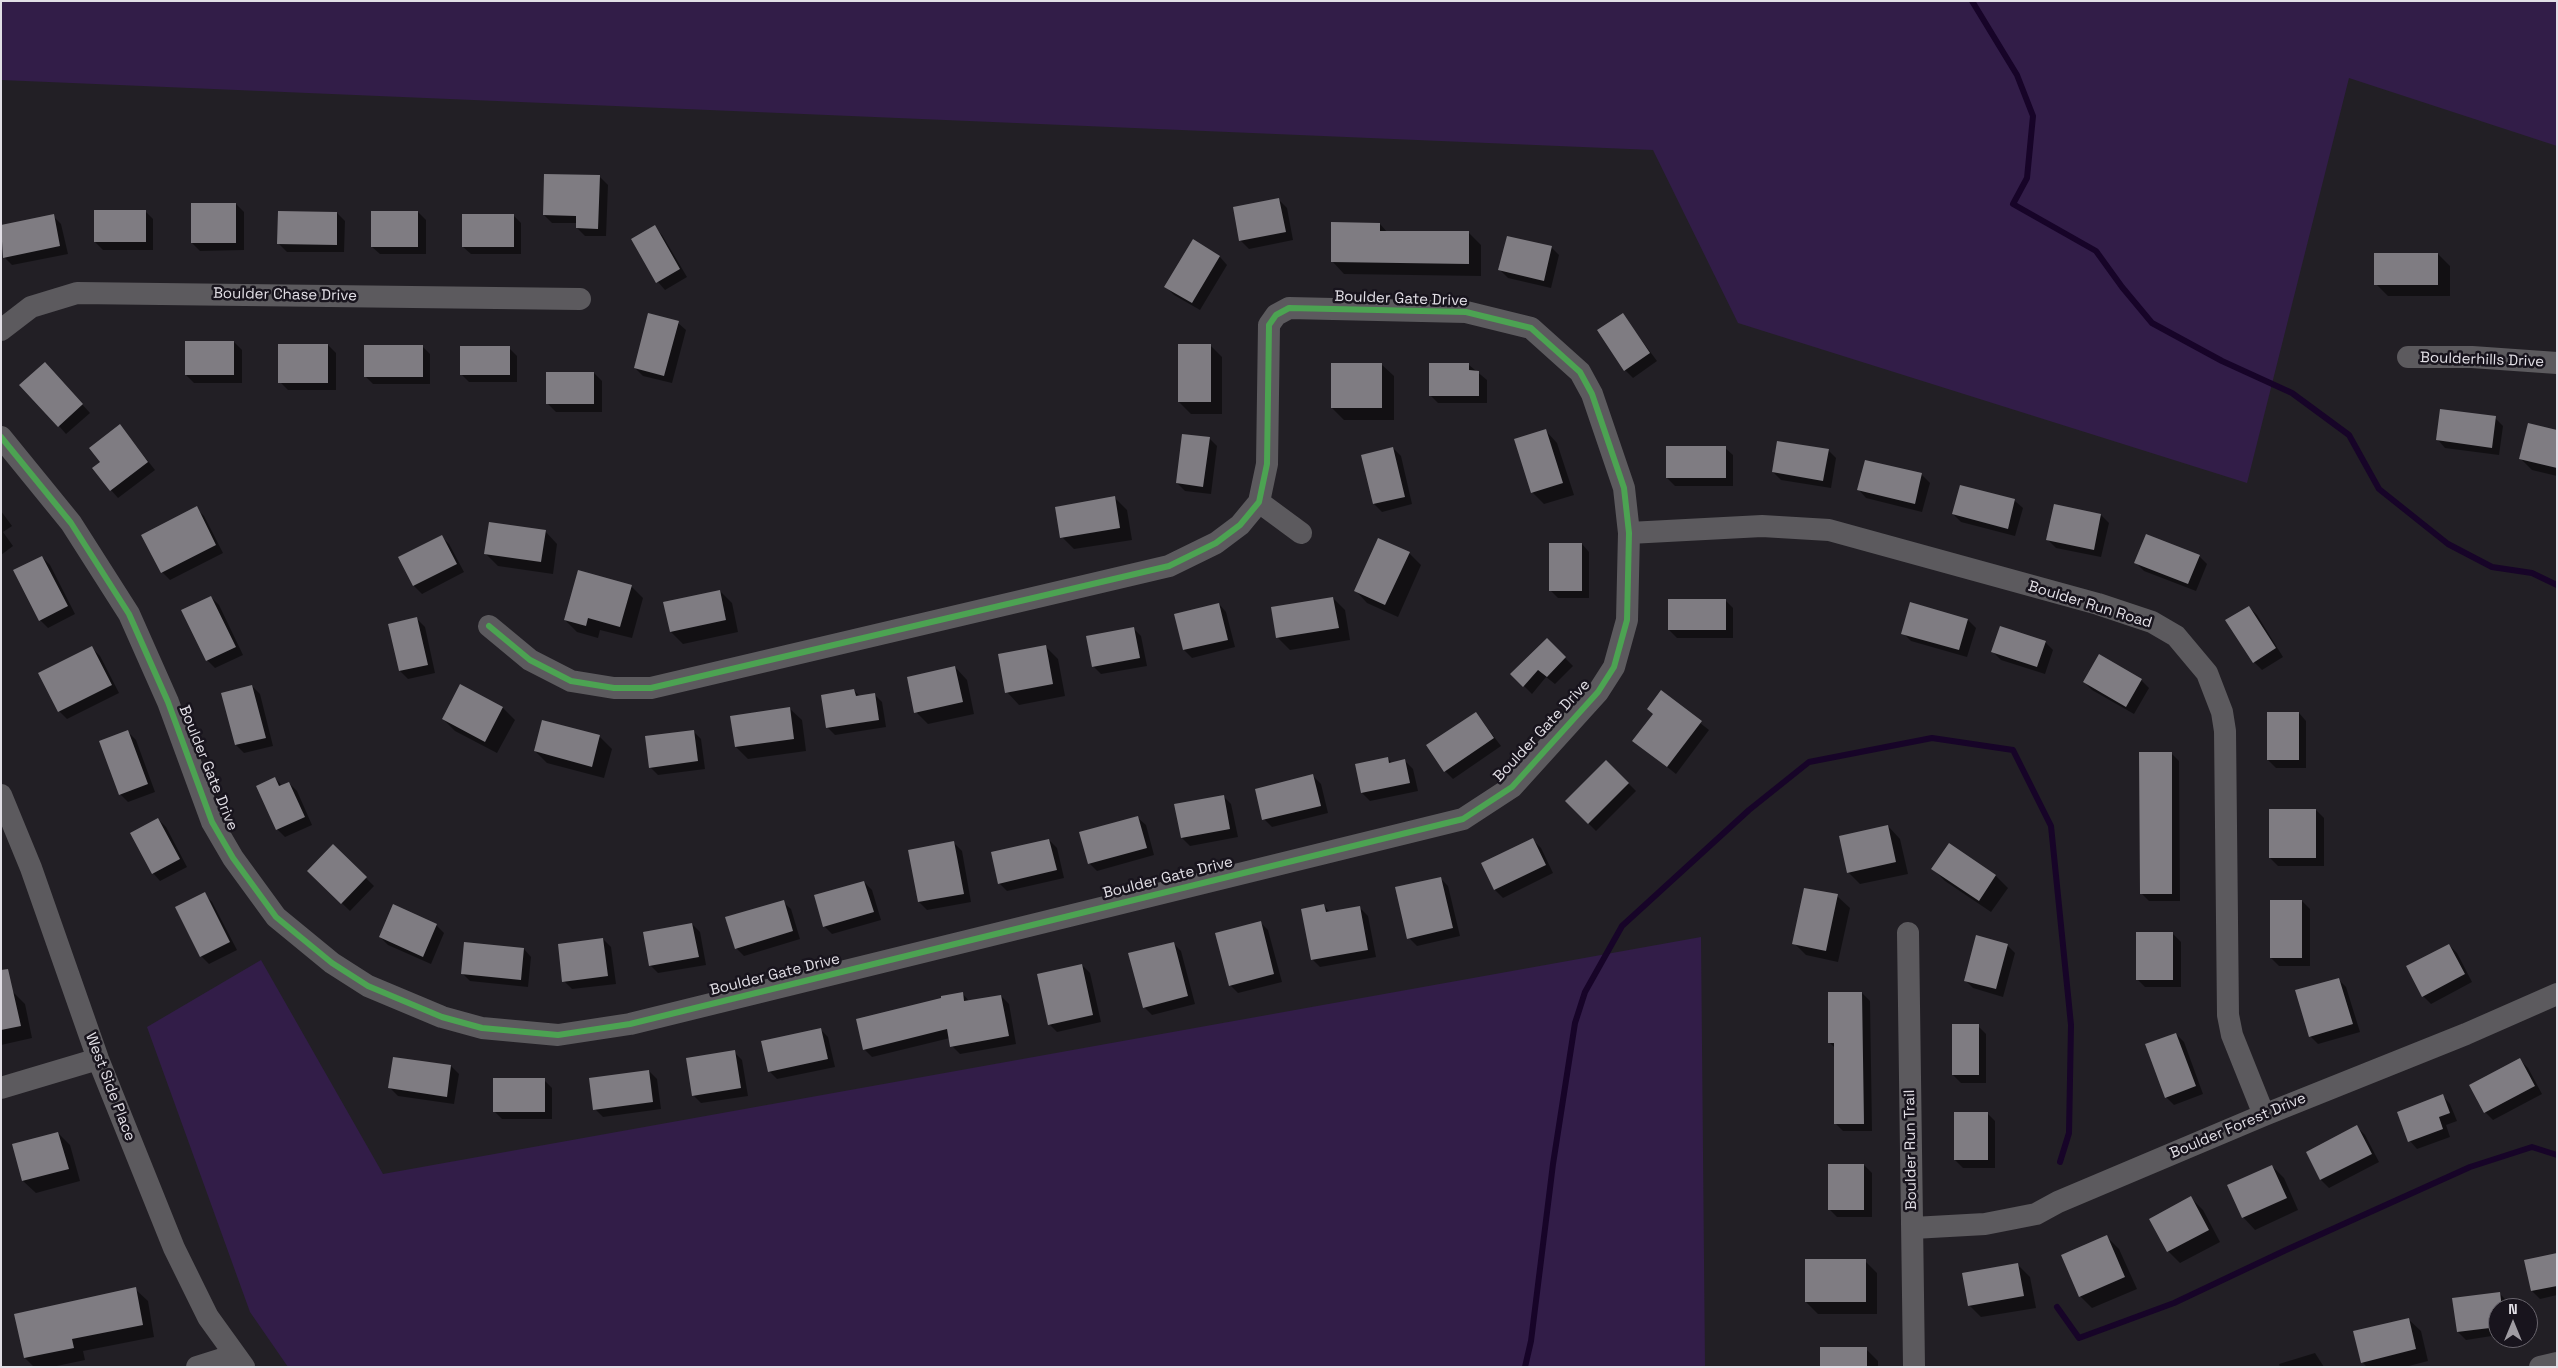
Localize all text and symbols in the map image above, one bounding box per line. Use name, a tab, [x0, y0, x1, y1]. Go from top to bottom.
street label: Boulder Chase Drive	[213, 285, 357, 305]
street label: Boulder Gate Drive	[1334, 288, 1468, 310]
street label: Boulderhills Drive	[2420, 349, 2544, 371]
street label: Boulder Run Road	[2026, 578, 2154, 632]
street label: Boulder Gate Drive	[1490, 676, 1594, 786]
street label: Boulder Gate Drive	[175, 703, 241, 833]
street label: Boulder Gate Drive	[1101, 853, 1235, 903]
street label: Boulder Gate Drive	[708, 950, 842, 1000]
street label: West Side Place	[81, 1030, 139, 1144]
street label: Boulder Run Trail	[1901, 1089, 1921, 1211]
street label: Boulder Forest Drive	[2167, 1089, 2309, 1163]
north arrow	[2488, 1298, 2538, 1348]
text: N	[2508, 1300, 2518, 1318]

